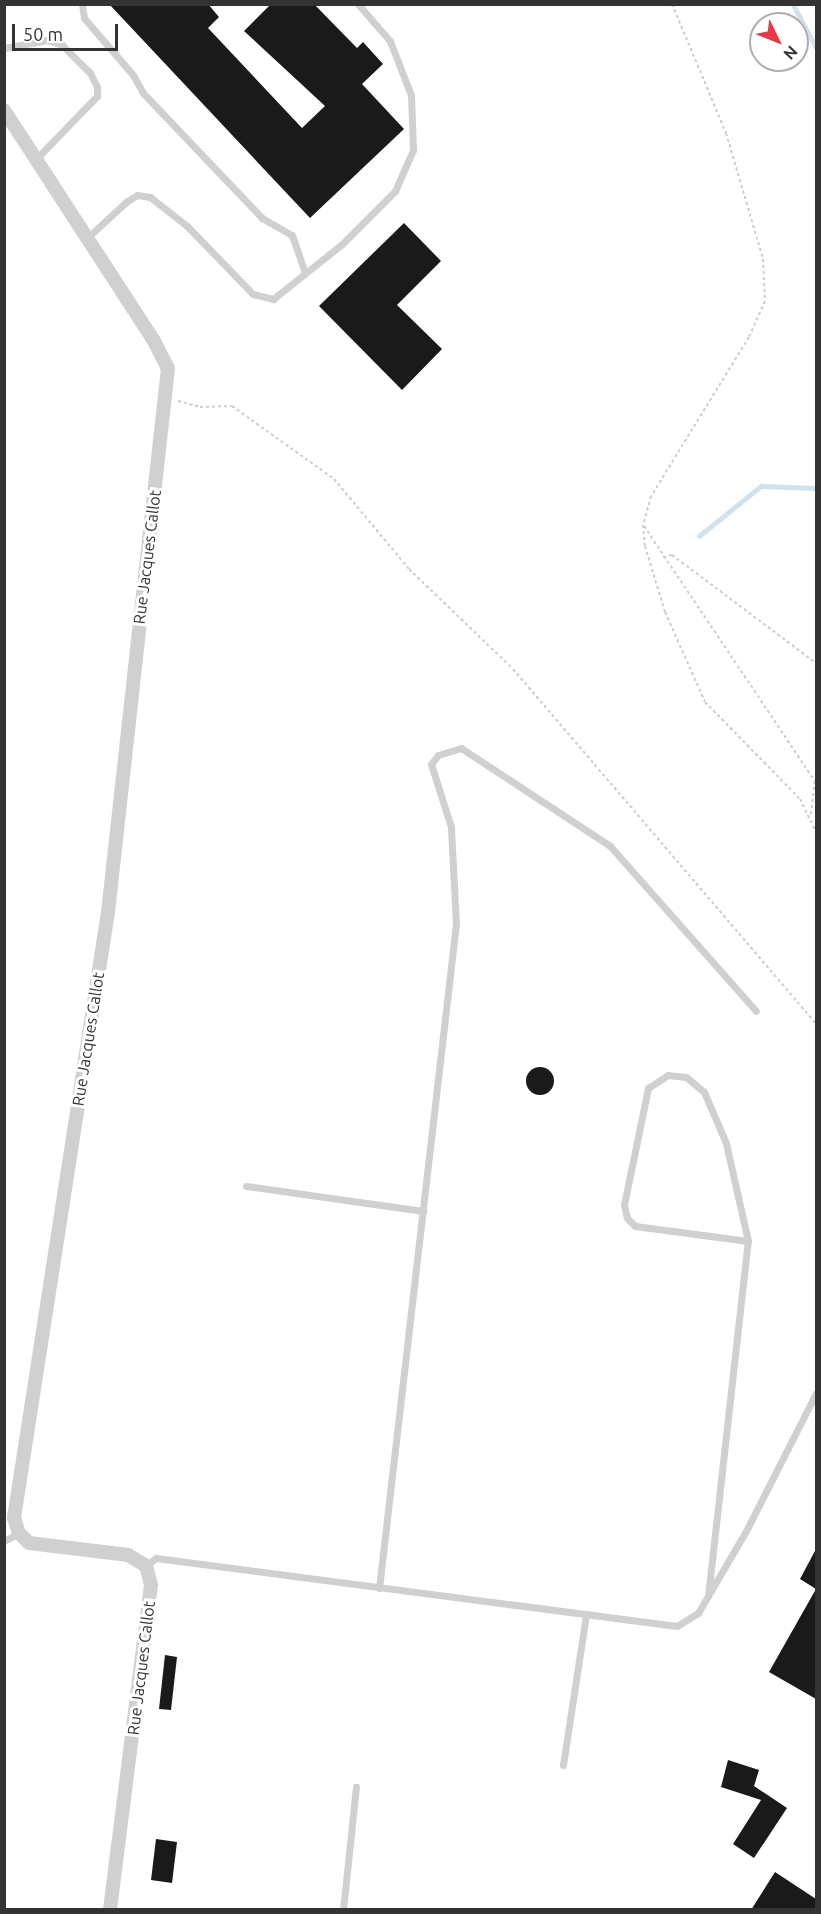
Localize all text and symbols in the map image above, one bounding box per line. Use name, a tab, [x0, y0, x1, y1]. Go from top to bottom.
scale bar	[15, 12, 122, 50]
north arrow	[749, 12, 809, 72]
text: 50 m	[23, 24, 63, 44]
text: N	[780, 42, 801, 63]
street label: Rue Jacques Callot	[129, 489, 165, 625]
street label: Rue Jacques Callot	[68, 971, 108, 1107]
street label: Rue Jacques Callot	[123, 1600, 159, 1736]

